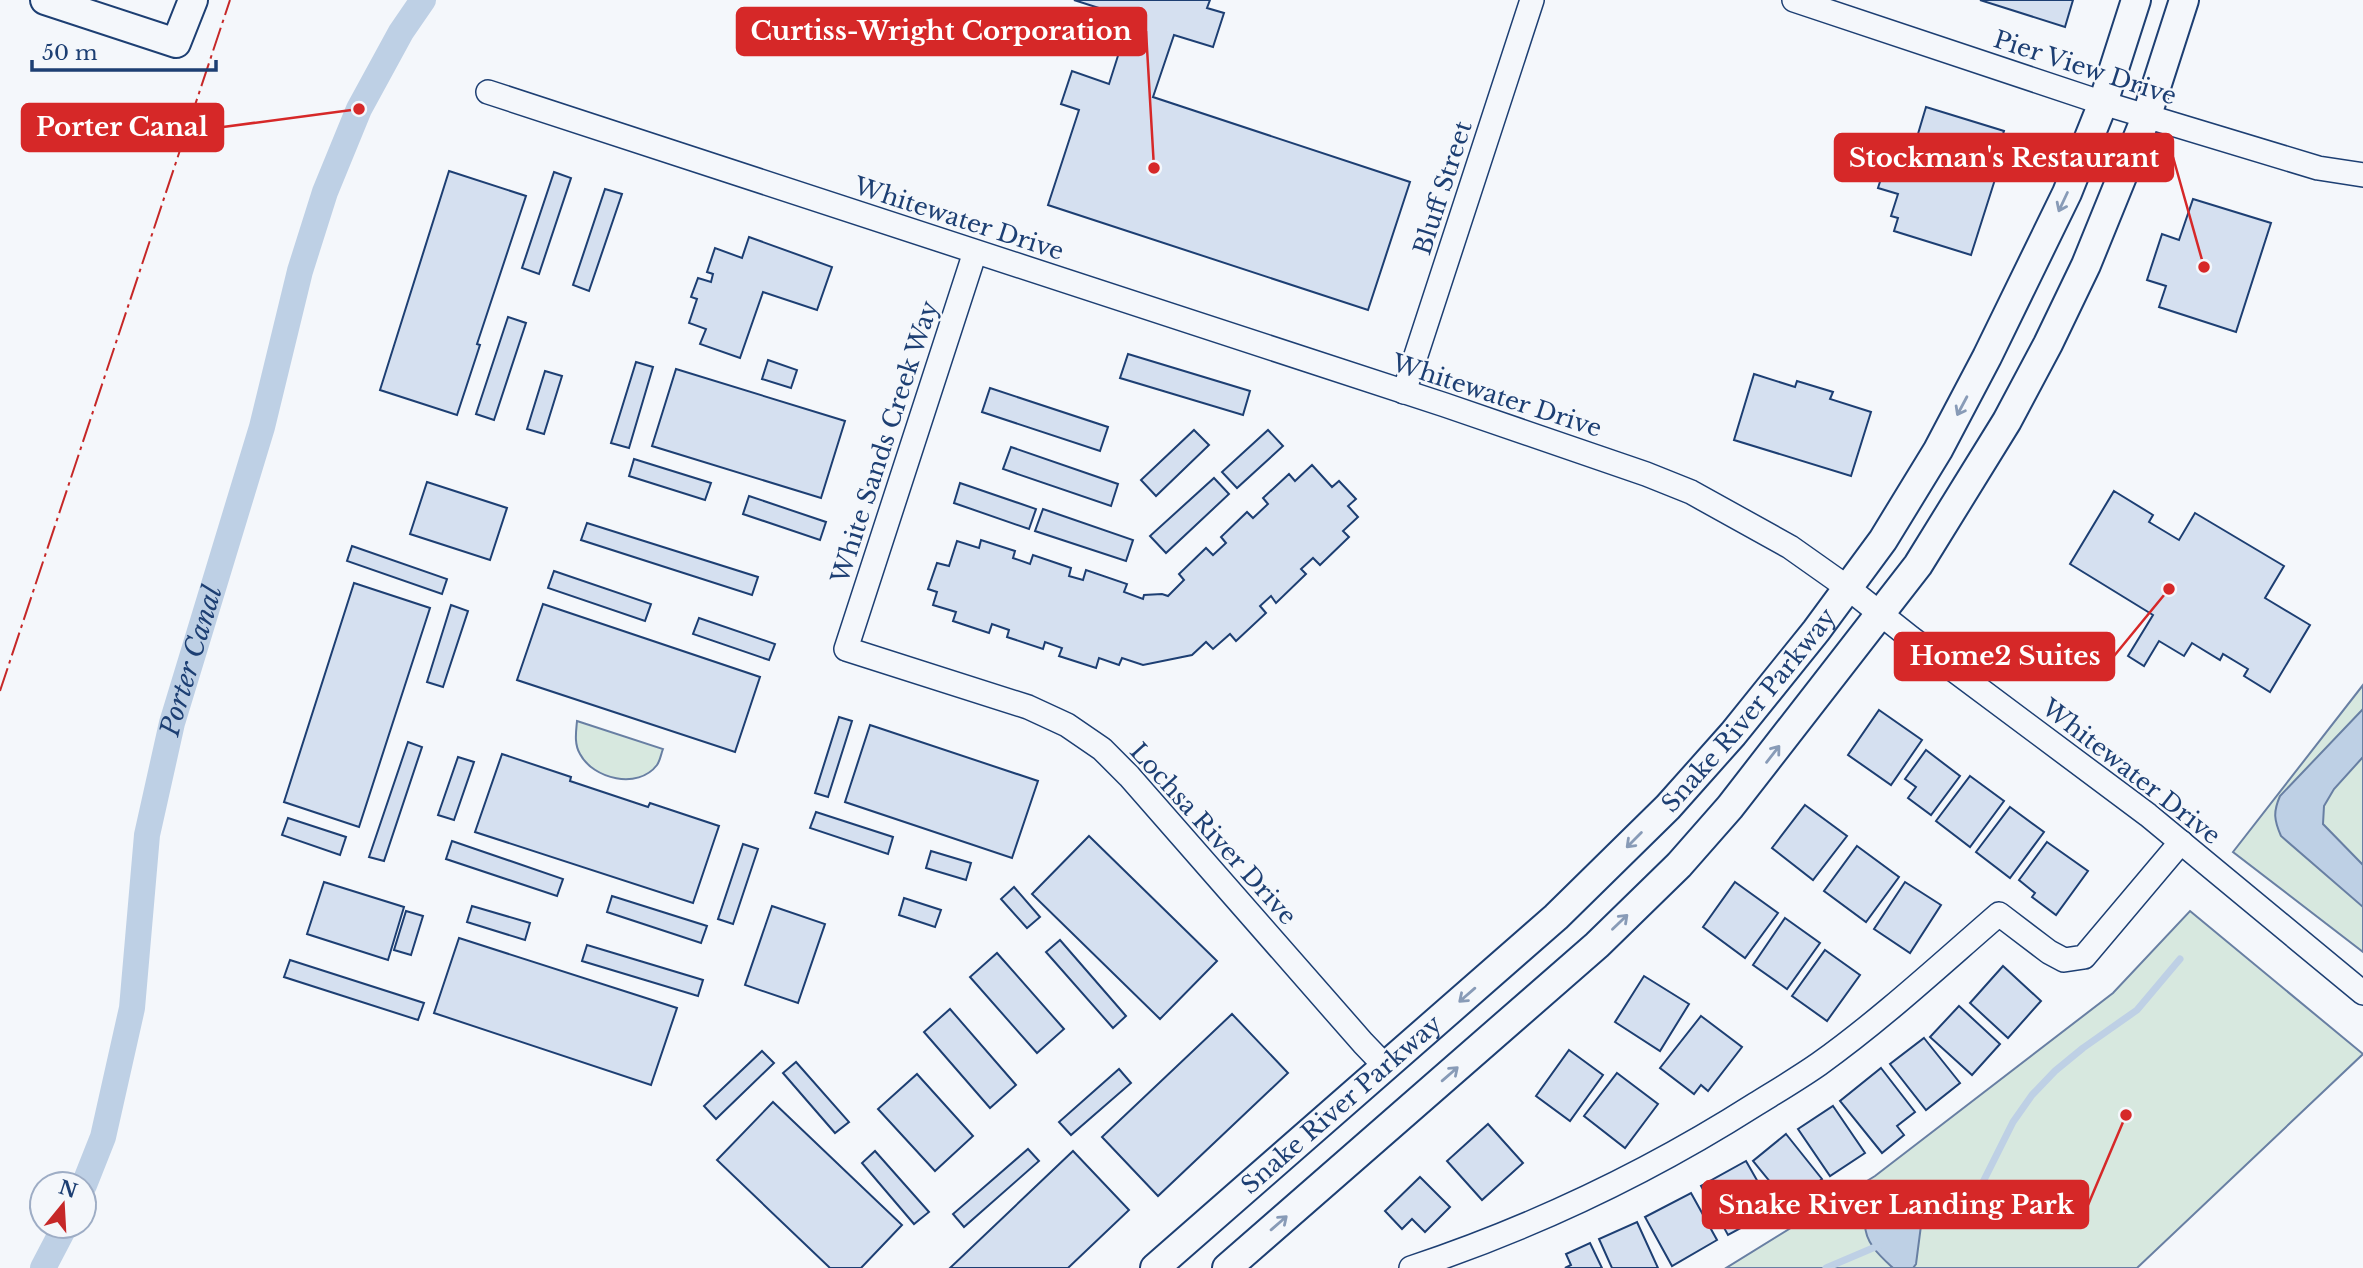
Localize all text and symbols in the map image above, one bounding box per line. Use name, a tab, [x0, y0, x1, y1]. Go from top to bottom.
callout: Curtiss-Wright Corporation	[737, 8, 1146, 55]
text: Curtiss-Wright Corporation	[750, 15, 1132, 47]
street label: Pier View Drive	[1990, 24, 2180, 111]
scale bar	[32, 28, 215, 72]
text: 50 m	[42, 40, 98, 66]
callout: Porter Canal	[22, 104, 223, 151]
text: Porter Canal	[36, 111, 208, 143]
street label: Bluff Street	[1407, 117, 1478, 258]
callout: Stockman's Restaurant	[1835, 134, 2173, 181]
text: Stockman's Restaurant	[1849, 142, 2159, 174]
street label: Whitewater Drive	[850, 171, 1068, 266]
one-way arrow	[2056, 191, 2069, 212]
street label: White Sands Creek Way	[825, 296, 944, 588]
street label: Whitewater Drive	[1388, 348, 1606, 443]
one-way arrow	[1954, 395, 1968, 416]
water label: Porter Canal	[153, 581, 229, 740]
street label: Snake River Parkway	[1655, 602, 1842, 818]
callout: Home2 Suites	[1895, 633, 2114, 680]
text: Home2 Suites	[1909, 640, 2101, 672]
street label: Whitewater Drive	[2035, 692, 2226, 850]
street label: Lochsa River Drive	[1124, 737, 1303, 930]
one-way arrow	[1765, 745, 1780, 763]
one-way arrow	[1626, 832, 1643, 849]
one-way arrow	[1611, 914, 1628, 931]
one-way arrow	[1459, 987, 1477, 1003]
street label: Snake River Parkway	[1235, 1008, 1448, 1200]
one-way arrow	[1441, 1065, 1458, 1082]
north arrow	[28, 1170, 98, 1240]
text: N	[56, 1176, 80, 1203]
callout: Snake River Landing Park	[1703, 1181, 2088, 1228]
text: Snake River Landing Park	[1718, 1189, 2075, 1221]
one-way arrow	[1270, 1215, 1288, 1231]

